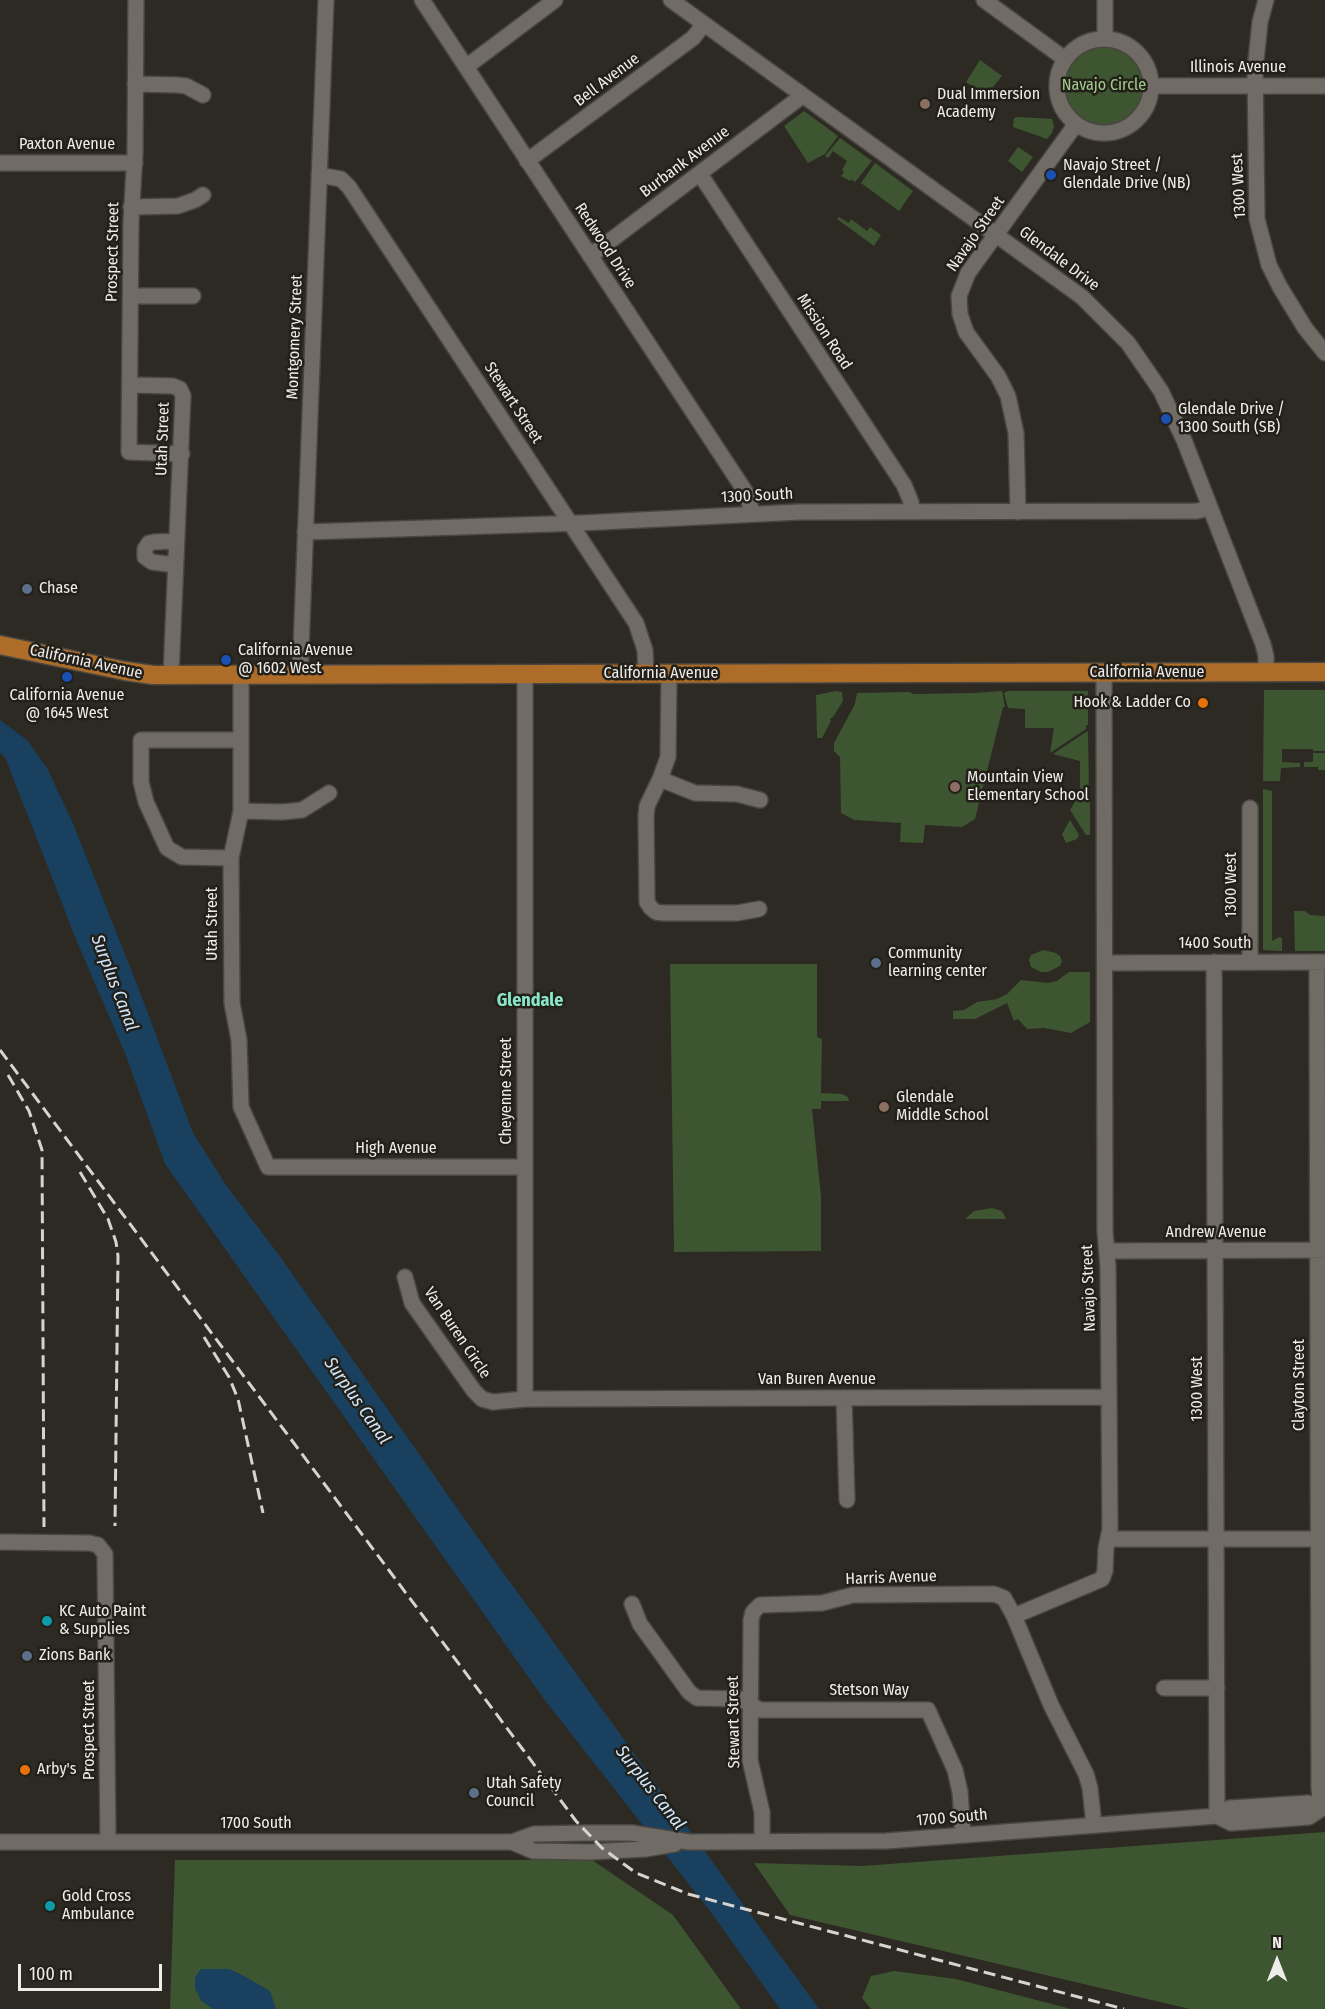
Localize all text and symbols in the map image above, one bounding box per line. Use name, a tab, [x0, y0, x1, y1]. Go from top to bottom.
street label: Bell Avenue	[570, 49, 644, 111]
street label: Illinois Avenue	[1190, 58, 1286, 78]
park label: Navajo Circle	[1062, 76, 1146, 96]
place label: Dual Immersion Academy	[937, 85, 1040, 123]
marker: Dual Immersion Academy	[918, 97, 932, 111]
street label: Burbank Avenue	[637, 122, 733, 202]
street label: Paxton Avenue	[19, 135, 115, 155]
street label: 1300 West	[1228, 153, 1250, 219]
place label: Navajo Street / Glendale Drive (NB)	[1063, 156, 1190, 194]
marker: Navajo Street / Glendale Drive (NB)	[1044, 168, 1058, 182]
street label: Navajo Street	[943, 193, 1009, 275]
street label: Redwood Drive	[570, 199, 640, 293]
street label: Prospect Street	[103, 202, 123, 302]
street label: Glendale Drive	[1015, 223, 1103, 295]
street label: Montgomery Street	[283, 274, 307, 400]
street label: Mission Road	[792, 290, 856, 374]
street label: Stewart Street	[480, 359, 546, 447]
place label: Glendale Drive / 1300 South (SB)	[1178, 400, 1285, 438]
street label: Utah Street	[152, 402, 174, 476]
marker: Glendale Drive / 1300 South (SB)	[1159, 412, 1173, 426]
street label: 1300 South	[720, 485, 794, 507]
place label: Chase	[39, 579, 78, 599]
marker: Chase	[20, 582, 34, 596]
street label: California Avenue	[28, 641, 144, 683]
place label: California Avenue @ 1602 West	[238, 641, 353, 679]
marker: California Avenue @ 1602 West	[219, 653, 233, 667]
street label: California Avenue	[1090, 663, 1204, 683]
street label: California Avenue	[604, 664, 718, 684]
marker: California Avenue @ 1645 West	[60, 670, 74, 684]
place label: California Avenue @ 1645 West	[10, 686, 124, 724]
place label: Hook & Ladder Co	[1073, 693, 1191, 713]
marker: Hook & Ladder Co	[1196, 696, 1210, 710]
place label: Mountain View Elementary School	[967, 768, 1089, 806]
marker: Mountain View Elementary School	[948, 780, 962, 794]
street label: 1300 West	[1222, 852, 1242, 918]
street label: Utah Street	[203, 887, 223, 961]
water label: Surplus Canal	[86, 932, 142, 1034]
street label: 1400 South	[1179, 934, 1251, 954]
place label: Community learning center	[888, 944, 987, 982]
marker: Community learning center	[869, 956, 883, 970]
district label: Glendale	[497, 990, 563, 1012]
street label: Cheyenne Street	[497, 1037, 517, 1145]
place label: Glendale Middle School	[896, 1088, 989, 1126]
marker: Glendale Middle School	[877, 1100, 891, 1114]
street label: High Avenue	[355, 1139, 437, 1159]
street label: Andrew Avenue	[1166, 1223, 1266, 1243]
street label: Navajo Street	[1078, 1244, 1100, 1332]
street label: Van Buren Circle	[419, 1284, 495, 1382]
street label: Clayton Street	[1290, 1339, 1310, 1431]
water label: Surplus Canal	[319, 1353, 395, 1449]
street label: 1300 West	[1188, 1356, 1208, 1422]
street label: Van Buren Avenue	[758, 1370, 876, 1390]
street label: Harris Avenue	[845, 1567, 937, 1589]
place label: KC Auto Paint & Supplies	[59, 1602, 146, 1640]
marker: KC Auto Paint & Supplies	[40, 1614, 54, 1628]
place label: Zions Bank	[39, 1646, 111, 1666]
marker: Zions Bank	[20, 1649, 34, 1663]
street label: Stewart Street	[724, 1675, 744, 1769]
street label: Prospect Street	[80, 1680, 100, 1780]
street label: Stetson Way	[829, 1681, 909, 1701]
water label: Surplus Canal	[610, 1741, 690, 1835]
place label: Arby's	[37, 1760, 76, 1780]
marker: Arby's	[18, 1763, 32, 1777]
place label: Utah Safety Council	[486, 1774, 561, 1812]
marker: Utah Safety Council	[467, 1786, 481, 1800]
street label: 1700 South	[916, 1805, 988, 1831]
street label: 1700 South	[220, 1814, 292, 1834]
place label: Gold Cross Ambulance	[62, 1887, 134, 1925]
marker: Gold Cross Ambulance	[43, 1899, 57, 1913]
north arrow	[1247, 1931, 1307, 1991]
text: N	[1272, 1933, 1282, 1952]
scale bar	[21, 1952, 165, 1990]
text: 100 m	[29, 1963, 73, 1985]

